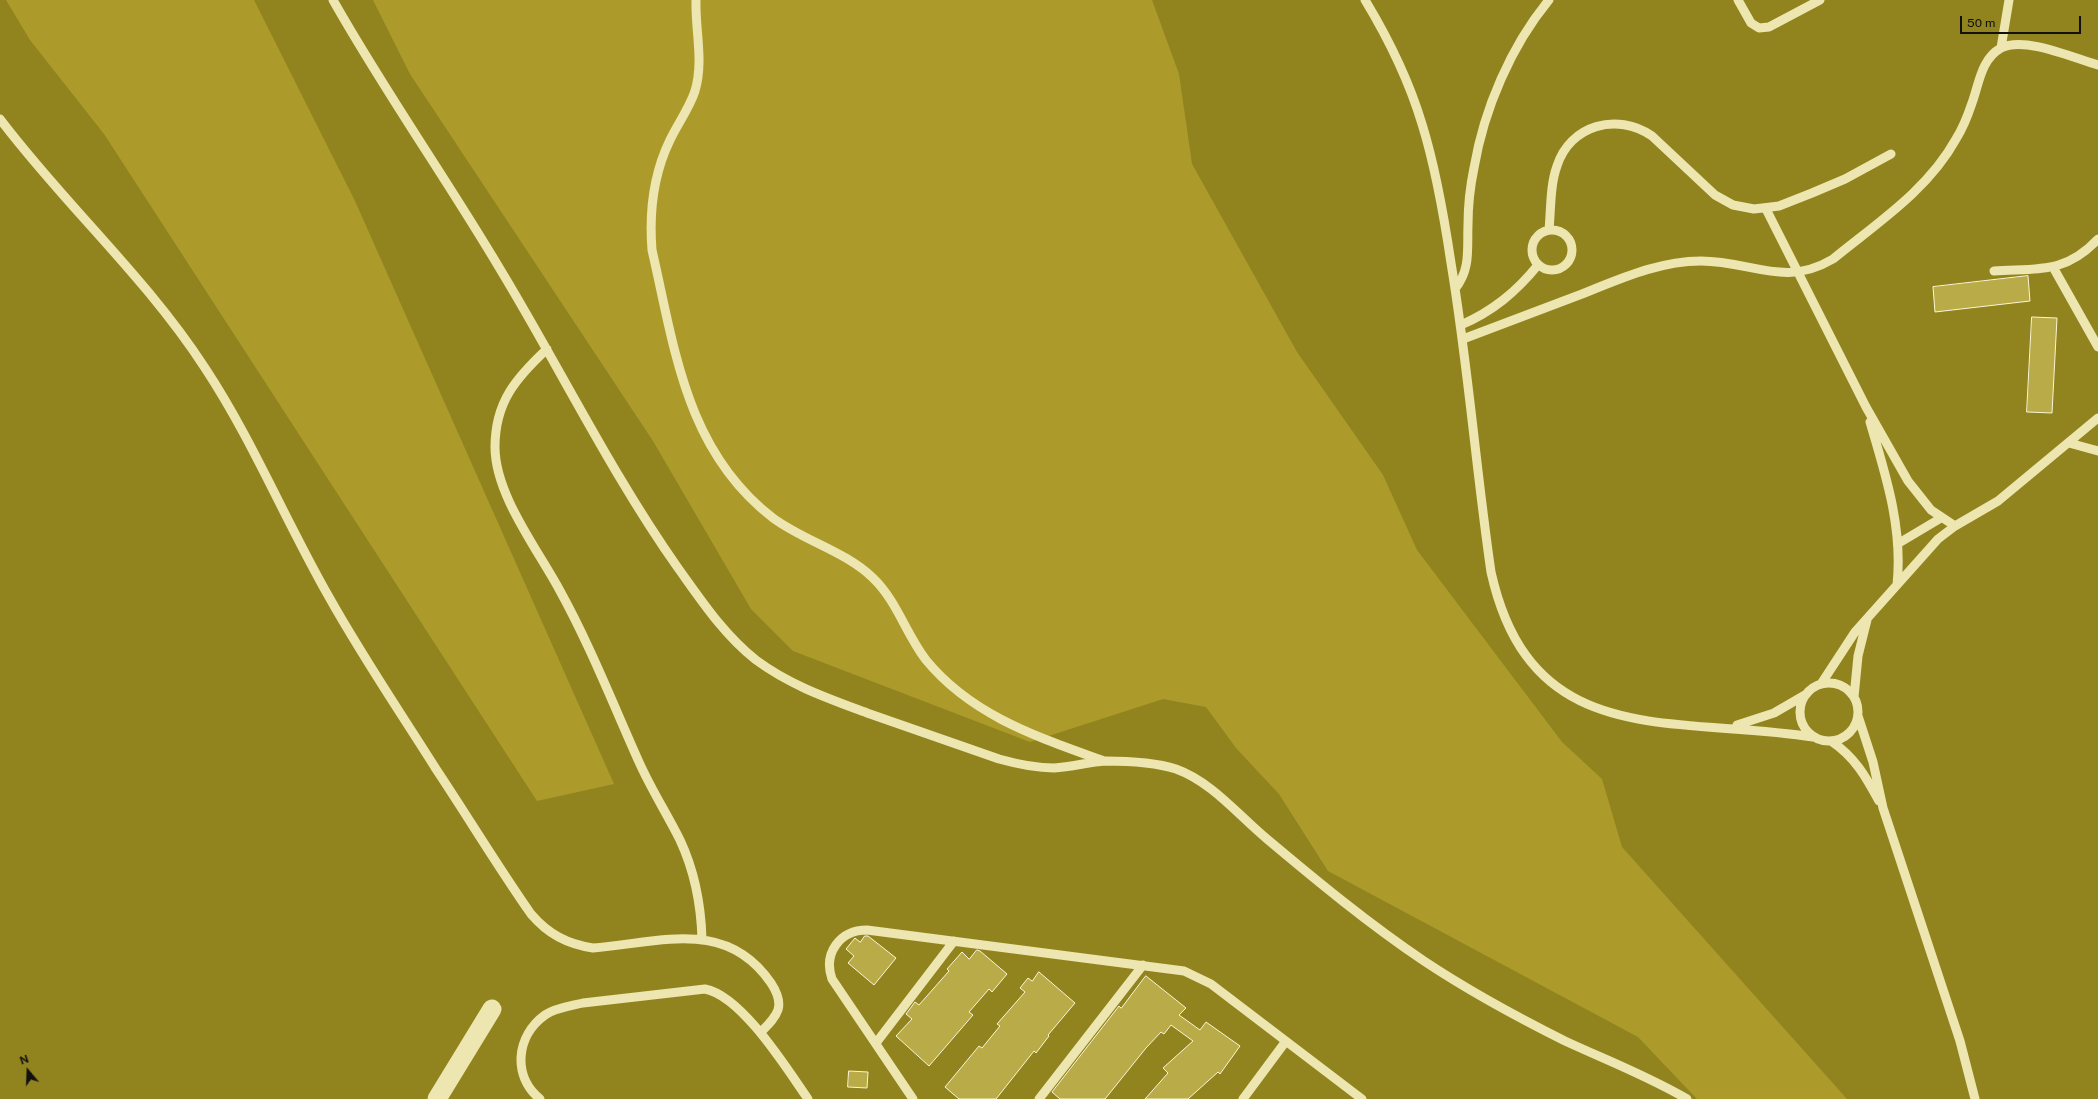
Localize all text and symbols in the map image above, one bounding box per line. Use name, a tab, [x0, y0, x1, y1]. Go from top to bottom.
scale bar	[1962, 8, 2083, 34]
text: 50 m	[1967, 16, 1995, 30]
north arrow	[8, 1051, 48, 1091]
text: N	[18, 1053, 30, 1067]

